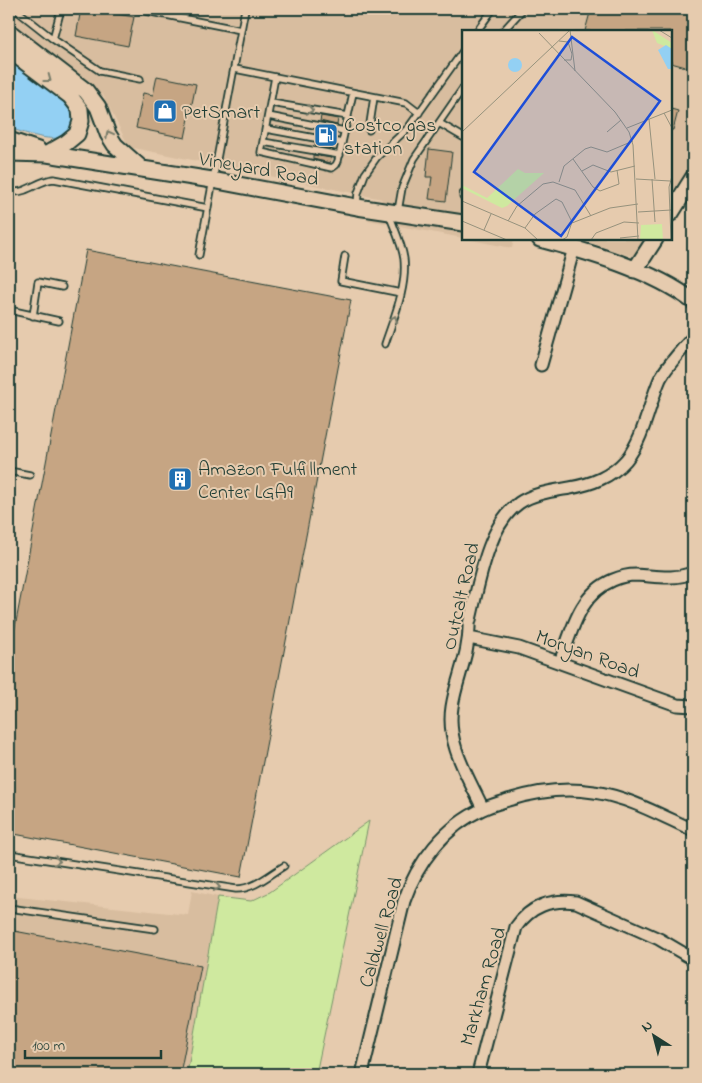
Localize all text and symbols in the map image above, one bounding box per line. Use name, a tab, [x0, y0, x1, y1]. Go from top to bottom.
inset map	[462, 30, 672, 240]
one-way arrow	[42, 73, 52, 82]
shop icon: PetSmart	[152, 98, 178, 124]
place label: PetSmart	[182, 99, 260, 128]
one-way arrow	[305, 104, 314, 114]
place label: Costco gas station	[344, 112, 437, 164]
fuel station icon: Costco gas station	[313, 122, 339, 148]
one-way arrow	[105, 130, 115, 139]
street label: Vineyard Road	[196, 146, 321, 195]
one-way arrow	[388, 315, 398, 323]
place label: Amazon Fulfillment Center LGA9	[198, 456, 358, 508]
building icon: Amazon Fulfillment Center LGA9	[167, 466, 193, 492]
street label: Outcalt Road	[436, 540, 489, 653]
street label: Moryan Road	[531, 623, 643, 688]
one-way arrow	[53, 856, 61, 866]
street label: Caldwell Road	[353, 874, 412, 991]
one-way arrow	[213, 881, 222, 891]
street label: Markham Road	[454, 924, 515, 1049]
north arrow	[630, 1010, 680, 1060]
text: N	[637, 1015, 657, 1038]
scale bar	[25, 1028, 161, 1060]
text: 100 m	[32, 1035, 65, 1057]

